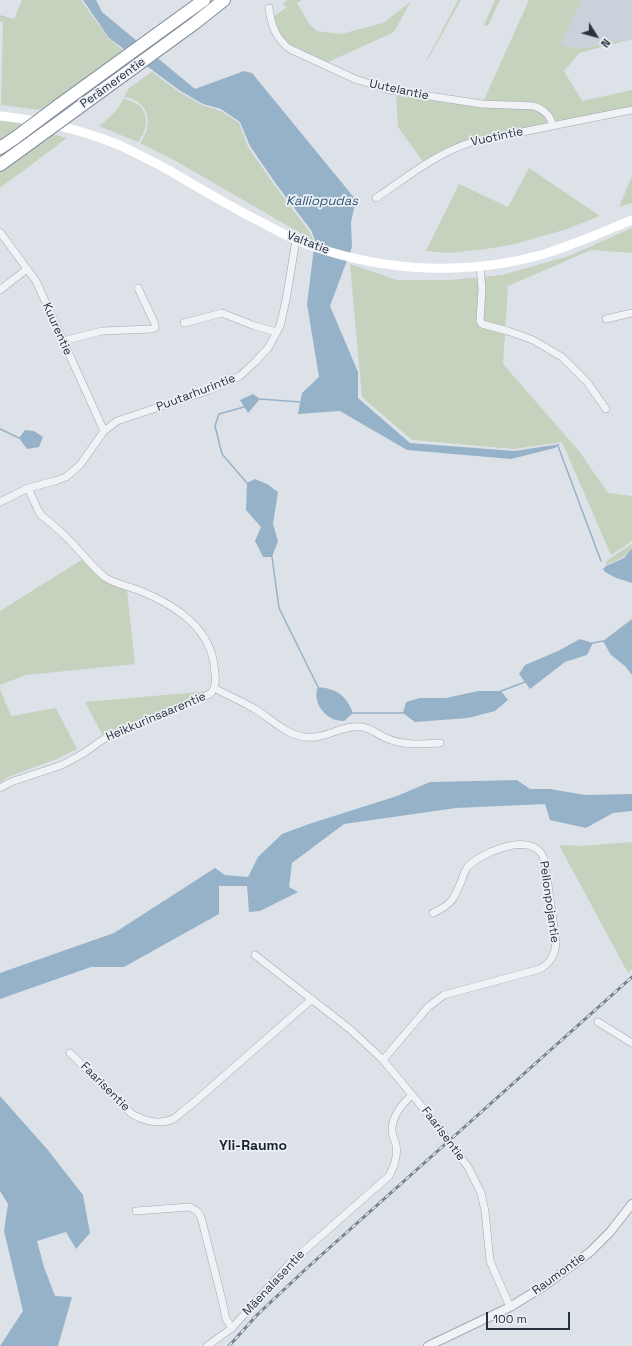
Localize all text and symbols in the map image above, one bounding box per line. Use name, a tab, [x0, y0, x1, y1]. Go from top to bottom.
north arrow	[576, 16, 616, 56]
text: N	[598, 36, 613, 50]
street label: Perämerentie	[78, 55, 148, 111]
street label: Uutelantie	[368, 77, 430, 103]
street label: Vuotintie	[470, 124, 524, 150]
water label: Kalliopudas	[286, 193, 358, 209]
street label: Valtatie	[285, 228, 331, 258]
street label: Kuurentie	[39, 300, 75, 358]
street label: Puutarhurintie	[154, 371, 238, 415]
street label: Heikkurinsaarentie	[104, 689, 208, 745]
street label: Pellonpojantie	[536, 860, 562, 944]
street label: Faarisentie	[77, 1059, 133, 1115]
street label: Faarisentie	[418, 1104, 468, 1164]
district label: Yli-Raumo	[219, 1138, 287, 1154]
street label: Mäenalasentie	[240, 1247, 308, 1319]
street label: Raumontie	[530, 1250, 588, 1298]
scale bar	[488, 1304, 572, 1330]
text: 100 m	[493, 1311, 527, 1327]

